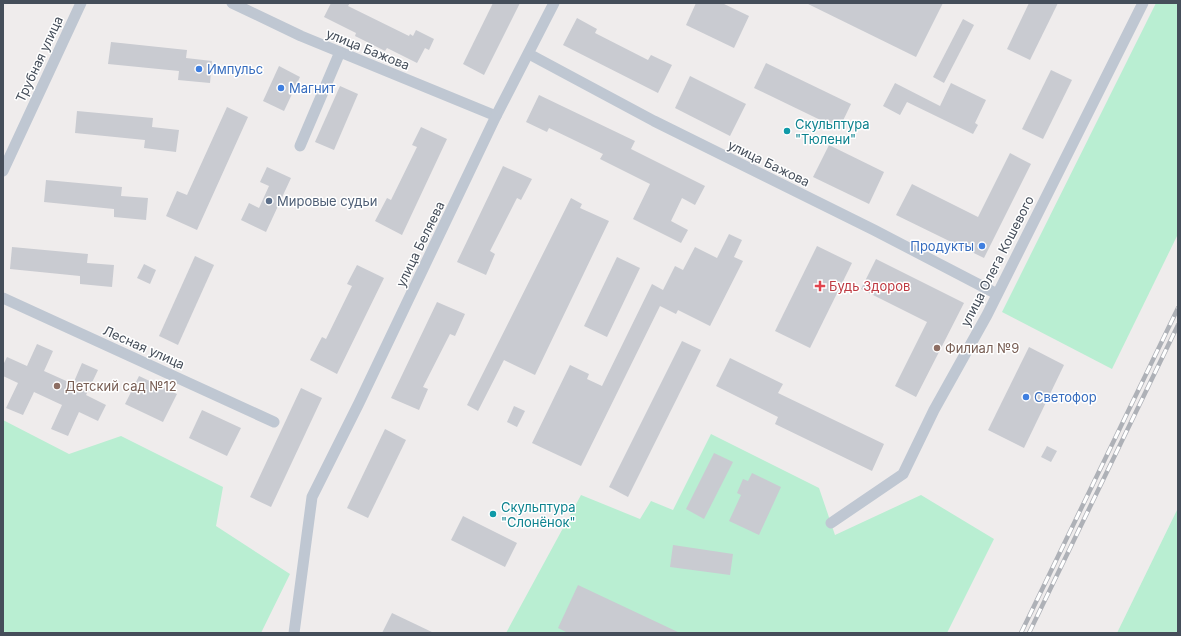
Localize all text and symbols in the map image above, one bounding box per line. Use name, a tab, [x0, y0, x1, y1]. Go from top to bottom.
street label: Трубная улица	[12, 13, 66, 105]
street label: улица Бажова	[324, 25, 412, 73]
place label: Импульс	[207, 61, 263, 77]
marker: Импульс	[194, 64, 204, 74]
place label: Магнит	[289, 80, 335, 96]
marker: Магнит	[276, 83, 286, 93]
place label: Скульптура "Тюлени"	[795, 116, 870, 147]
marker: Скульптура "Тюлени"	[782, 126, 792, 136]
street label: улица Бажова	[726, 136, 812, 190]
place label: Мировые судьи	[277, 193, 377, 209]
street label: улица Олега Кошевого	[957, 193, 1037, 329]
marker: Мировые судьи	[264, 196, 274, 206]
street label: улица Беляева	[392, 198, 448, 290]
place label: Продукты	[910, 238, 974, 254]
marker: Продукты	[977, 241, 987, 251]
place label: Будь Здоров	[829, 278, 910, 294]
marker: Будь Здоров	[814, 280, 826, 292]
street label: Лесная улица	[101, 322, 187, 372]
place label: Филиал №9	[945, 340, 1019, 356]
marker: Филиал №9	[932, 343, 942, 353]
place label: Детский сад №12	[65, 378, 177, 394]
marker: Детский сад №12	[52, 381, 62, 391]
place label: Светофор	[1034, 389, 1097, 405]
marker: Светофор	[1021, 392, 1031, 402]
place label: Скульптура "Слонёнок"	[501, 499, 576, 530]
marker: Скульптура "Слонёнок"	[488, 509, 498, 519]

